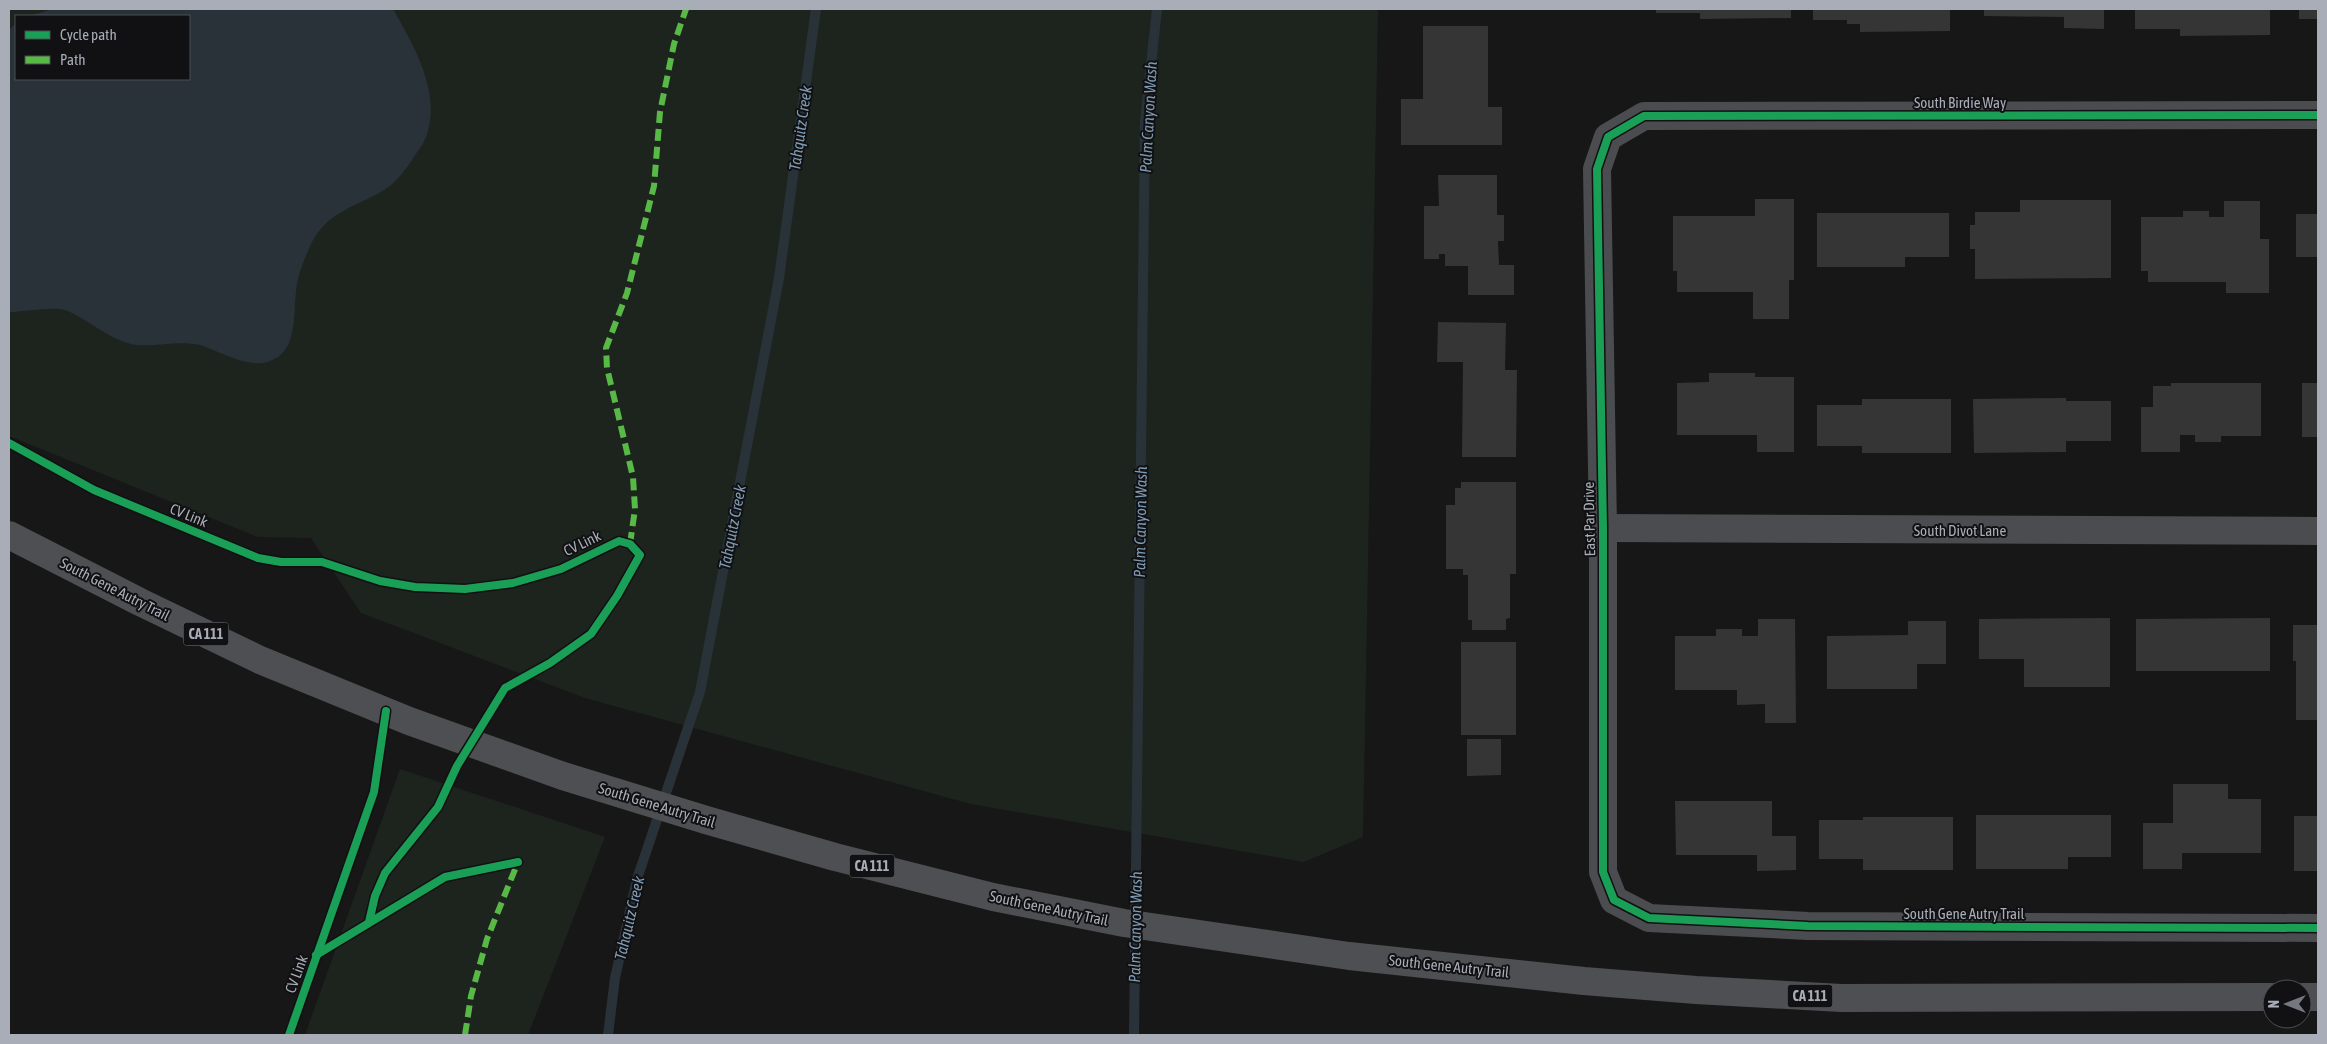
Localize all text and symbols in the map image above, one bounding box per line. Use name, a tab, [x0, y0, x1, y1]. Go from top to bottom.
legend	[15, 15, 190, 80]
text: Cycle path	[60, 26, 117, 43]
text: Path	[60, 51, 86, 68]
water label: Palm Canyon Wash	[1136, 61, 1161, 173]
water label: Tahquitz Creek	[785, 83, 816, 172]
street label: South Birdie Way	[1914, 94, 2006, 111]
water label: Palm Canyon Wash	[1130, 466, 1151, 578]
street label: East Par Drive	[1580, 481, 1598, 556]
water label: Tahquitz Creek	[715, 482, 750, 571]
street label: CV Link	[168, 500, 211, 530]
street label: South Divot Lane	[1914, 522, 2006, 539]
street label: CV Link	[561, 527, 604, 559]
street label: South Gene Autry Trail	[57, 554, 173, 624]
road number: CA 111	[184, 622, 228, 646]
street label: South Gene Autry Trail	[597, 779, 717, 831]
road number: CA 111	[850, 854, 894, 878]
water label: Palm Canyon Wash	[1125, 871, 1146, 983]
water label: Tahquitz Creek	[611, 873, 649, 962]
street label: South Gene Autry Trail	[988, 887, 1110, 929]
street label: South Gene Autry Trail	[1904, 905, 2024, 922]
street label: South Gene Autry Trail	[1388, 951, 1510, 981]
street label: CV Link	[281, 952, 311, 995]
north arrow	[2262, 979, 2312, 1029]
road number: CA 111	[1788, 984, 1832, 1008]
text: N	[2266, 1000, 2282, 1008]

